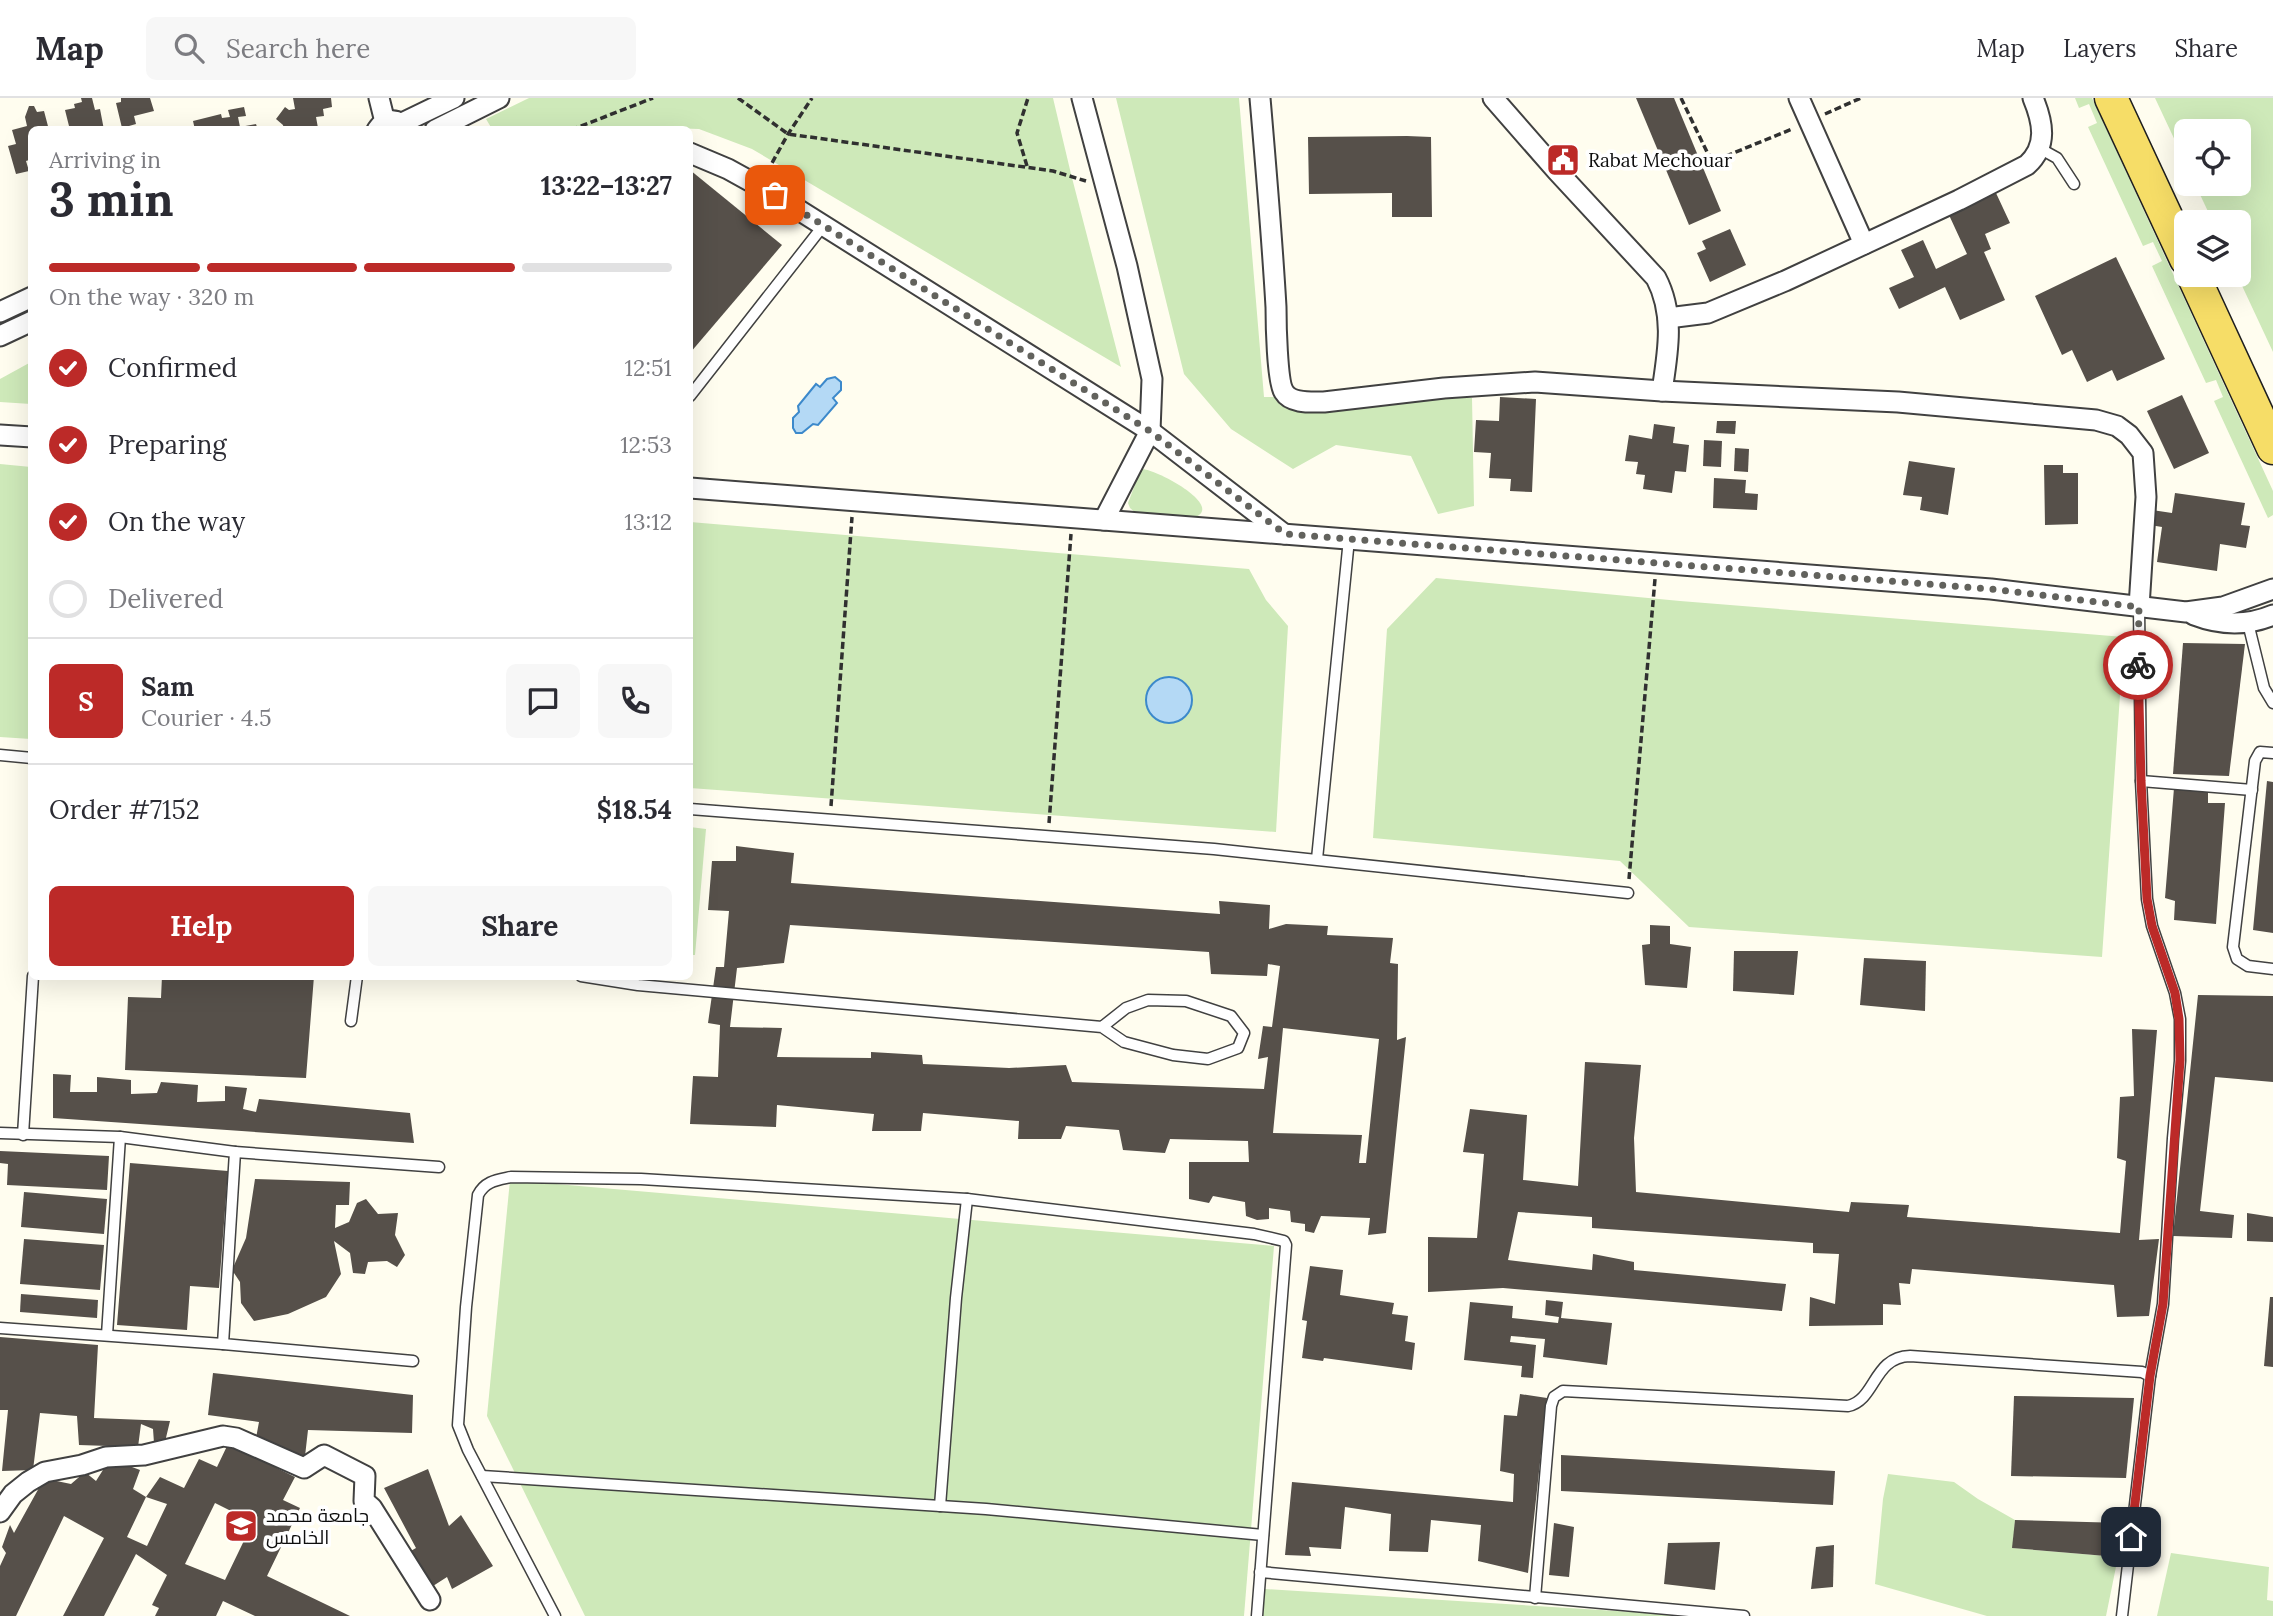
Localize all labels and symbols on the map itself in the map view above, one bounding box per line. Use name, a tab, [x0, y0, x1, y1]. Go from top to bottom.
public building icon: Rabat Mechouar	[1544, 141, 1582, 179]
place label: Rabat Mechouar	[1588, 148, 1733, 172]
pin	[745, 165, 805, 225]
courier	[2103, 630, 2173, 700]
place label: جامعة محمد الخامس	[266, 1503, 369, 1549]
school or university icon: جامعة محمد الخامس	[222, 1507, 260, 1545]
pin	[2101, 1507, 2161, 1567]

